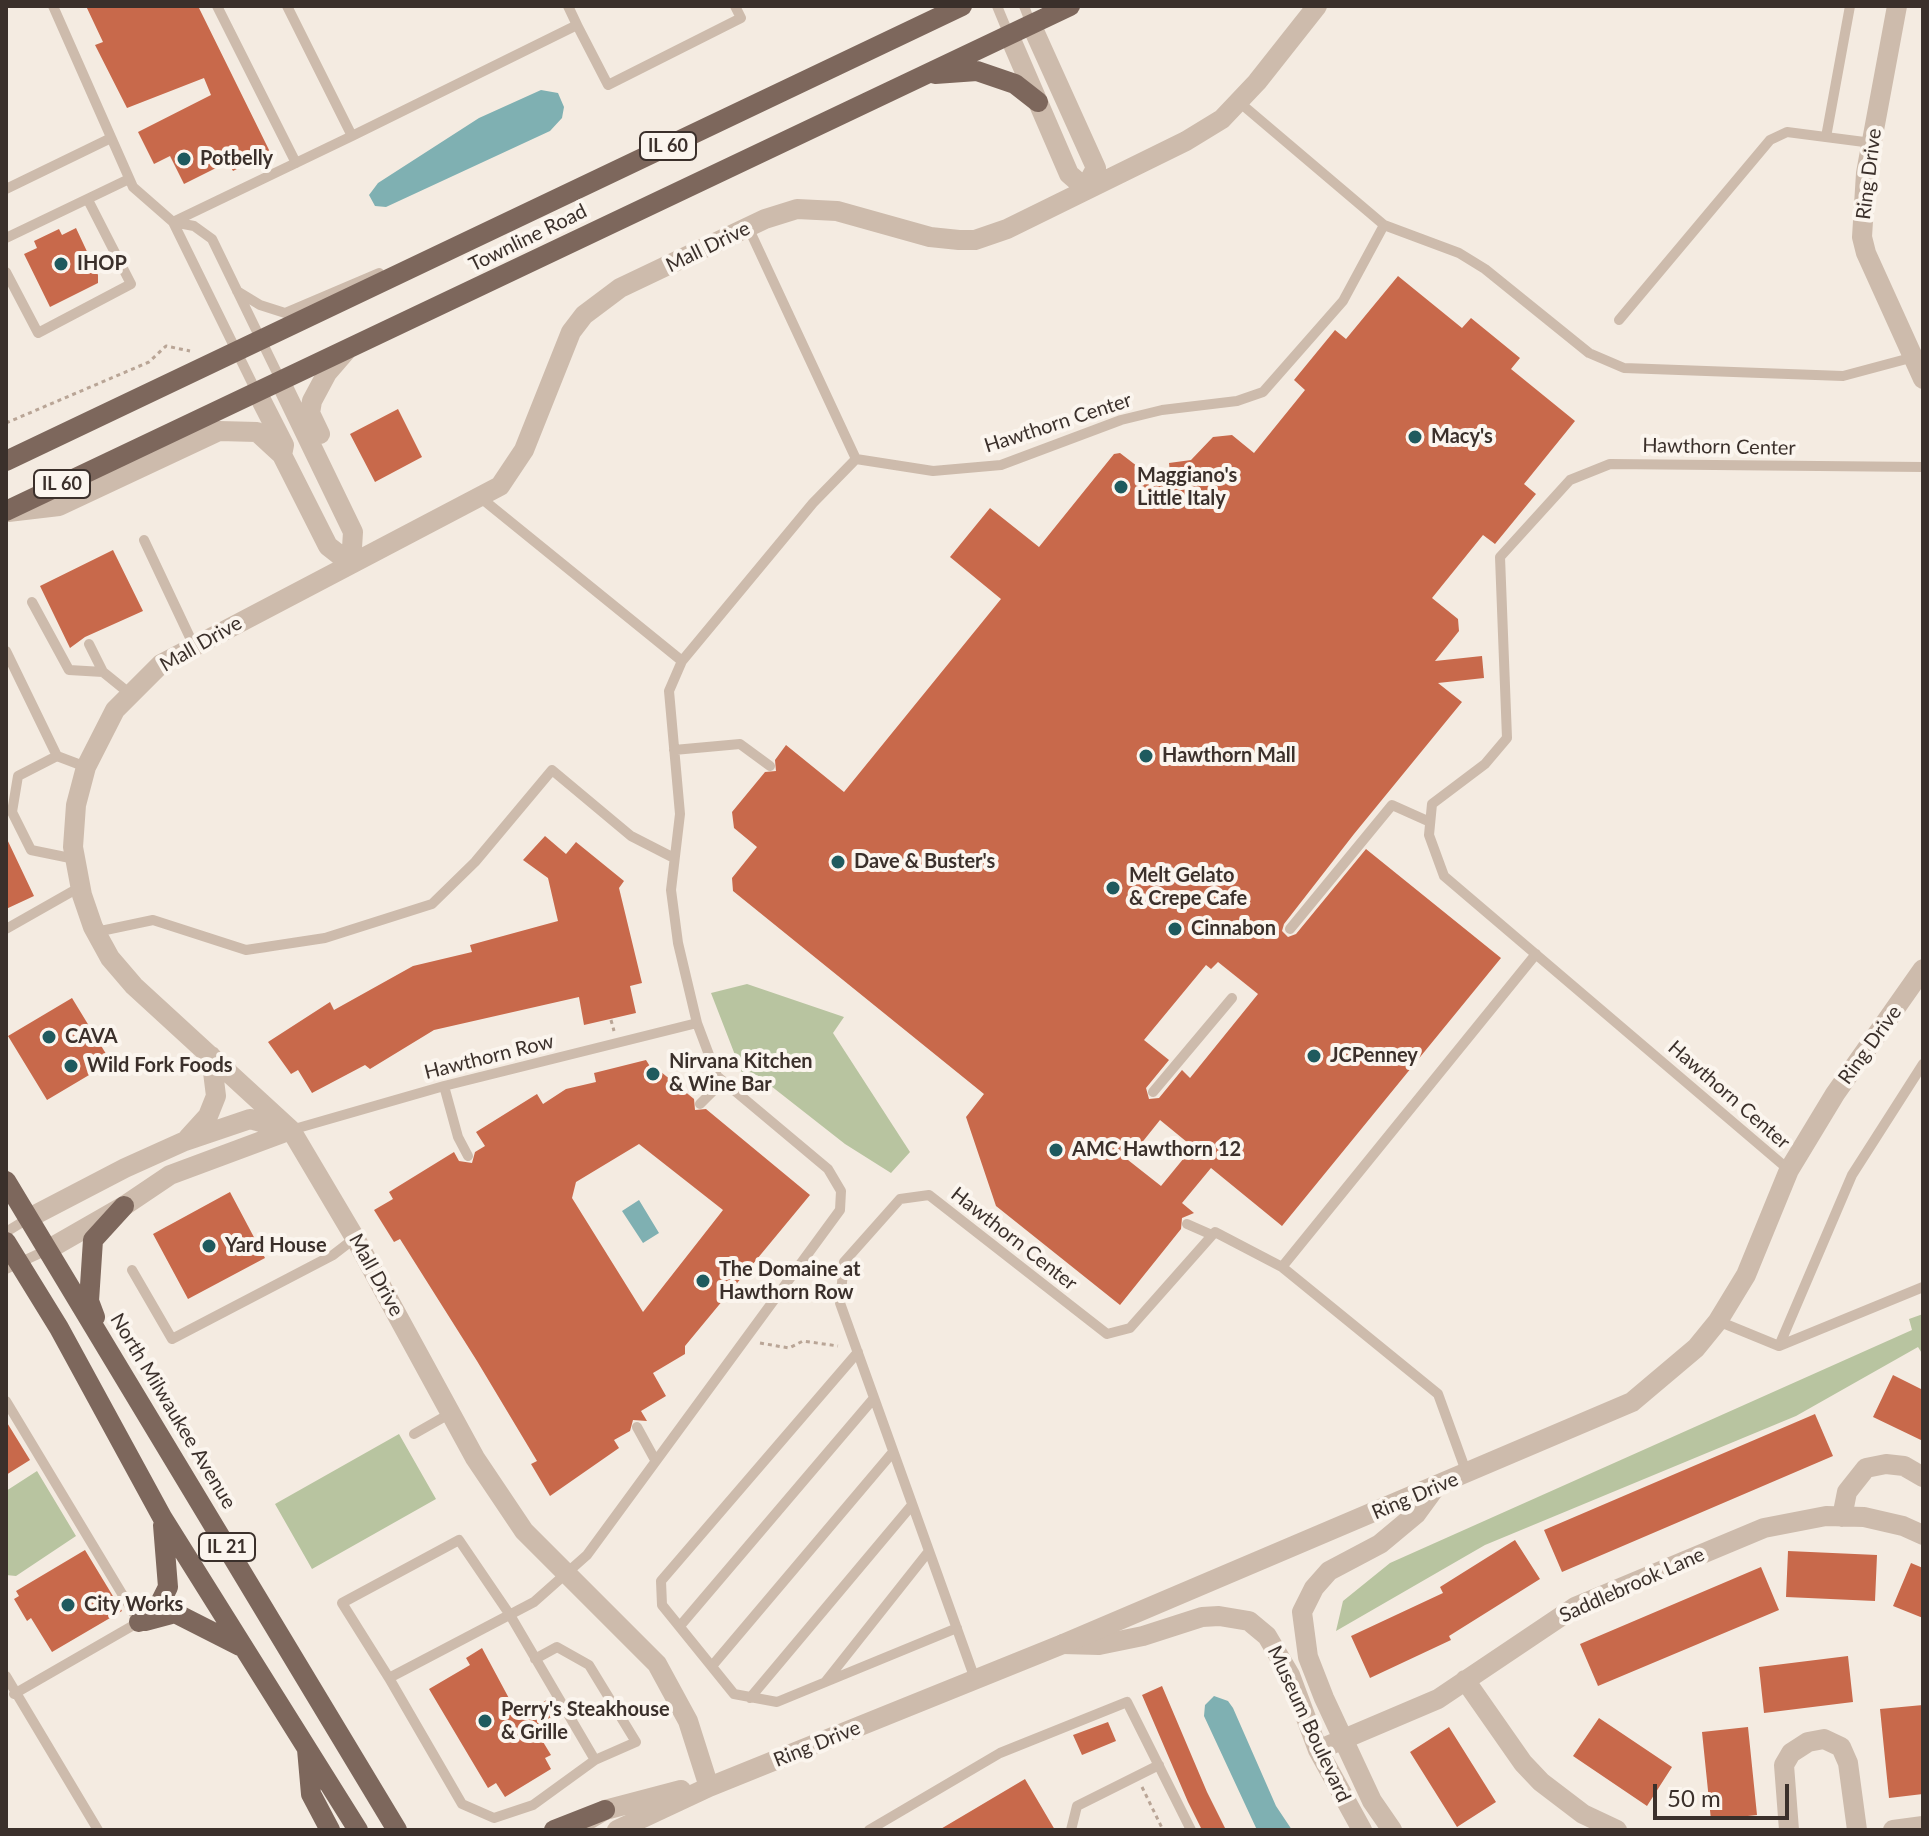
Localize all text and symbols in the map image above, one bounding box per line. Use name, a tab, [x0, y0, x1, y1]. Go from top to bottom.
street label: Ring Drive	[1852, 127, 1886, 221]
road number: IL 60	[640, 132, 696, 160]
place label: Potbelly	[200, 147, 273, 171]
marker: Potbelly	[175, 150, 193, 168]
street label: Townline Road	[465, 199, 591, 277]
street label: Mall Drive	[662, 216, 754, 278]
place label: IHOP	[77, 252, 127, 276]
marker: IHOP	[52, 255, 70, 273]
street label: Hawthorn Center	[981, 388, 1135, 458]
place label: Macy's	[1431, 425, 1493, 449]
marker: Macy's	[1406, 428, 1424, 446]
street label: Hawthorn Center	[1642, 434, 1796, 460]
place label: Maggiano's Little Italy	[1137, 464, 1237, 511]
road number: IL 60	[34, 470, 90, 498]
marker: Maggiano's Little Italy	[1112, 478, 1130, 496]
street label: Mall Drive	[156, 611, 246, 677]
place label: Hawthorn Mall	[1162, 744, 1296, 768]
marker: Hawthorn Mall	[1137, 747, 1155, 765]
place label: Dave & Buster's	[854, 850, 995, 874]
marker: Dave & Buster's	[829, 853, 847, 871]
place label: Melt Gelato & Crepe Cafe	[1129, 864, 1247, 911]
marker: Melt Gelato & Crepe Cafe	[1104, 879, 1122, 897]
place label: Cinnabon	[1191, 917, 1276, 941]
marker: Cinnabon	[1166, 920, 1184, 938]
street label: Ring Drive	[1833, 1001, 1907, 1089]
place label: CAVA	[65, 1025, 118, 1049]
marker: CAVA	[40, 1028, 58, 1046]
street label: Hawthorn Row	[422, 1029, 556, 1085]
street label: Hawthorn Center	[1663, 1036, 1795, 1154]
place label: JCPenney	[1330, 1044, 1418, 1068]
marker: JCPenney	[1305, 1047, 1323, 1065]
place label: Nirvana Kitchen & Wine Bar	[669, 1050, 813, 1097]
place label: Wild Fork Foods	[87, 1054, 233, 1078]
marker: Wild Fork Foods	[62, 1057, 80, 1075]
marker: Nirvana Kitchen & Wine Bar	[644, 1065, 662, 1083]
place label: AMC Hawthorn 12	[1072, 1138, 1241, 1162]
marker: AMC Hawthorn 12	[1047, 1141, 1065, 1159]
street label: Hawthorn Center	[946, 1182, 1082, 1296]
street label: Mall Drive	[344, 1230, 408, 1320]
place label: Yard House	[225, 1234, 327, 1258]
marker: Yard House	[200, 1237, 218, 1255]
place label: The Domaine at Hawthorn Row	[719, 1258, 860, 1305]
marker: The Domaine at Hawthorn Row	[694, 1272, 712, 1290]
street label: North Milwaukee Avenue	[105, 1309, 241, 1513]
street label: Ring Drive	[1368, 1467, 1462, 1525]
road number: IL 21	[199, 1533, 255, 1561]
street label: Saddlebrook Lane	[1556, 1542, 1708, 1628]
place label: City Works	[84, 1593, 183, 1617]
marker: City Works	[59, 1596, 77, 1614]
street label: Museum Boulevard	[1262, 1642, 1356, 1806]
place label: Perry's Steakhouse & Grille	[501, 1698, 670, 1745]
marker: Perry's Steakhouse & Grille	[476, 1712, 494, 1730]
street label: Ring Drive	[770, 1716, 864, 1772]
scale bar	[1657, 1768, 1793, 1818]
text: 50 m	[1667, 1783, 1721, 1812]

